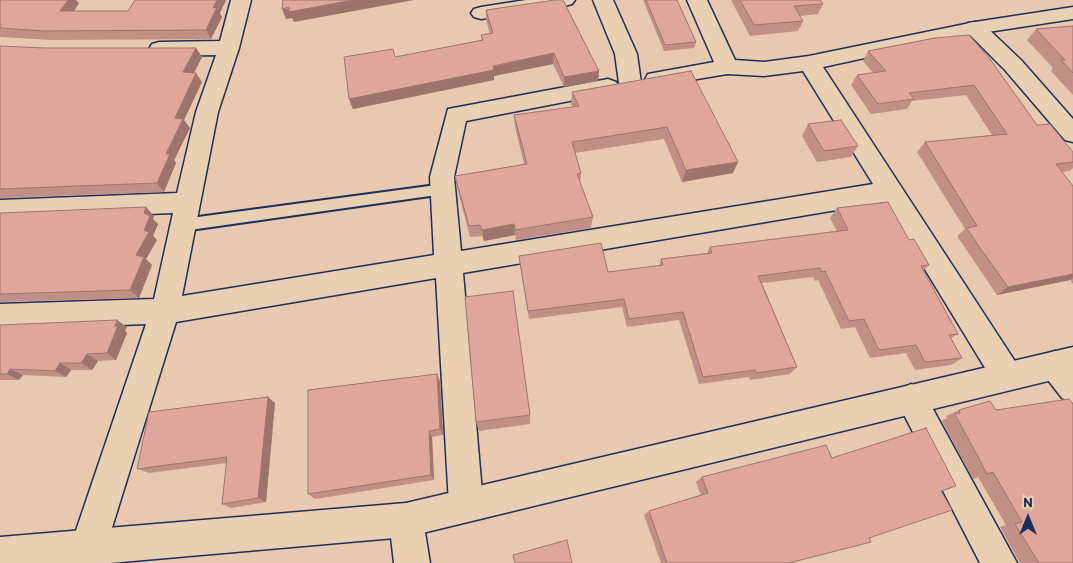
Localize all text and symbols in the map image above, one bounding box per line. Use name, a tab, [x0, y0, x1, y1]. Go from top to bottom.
north arrow	[1003, 493, 1053, 543]
text: N	[1023, 494, 1033, 511]

